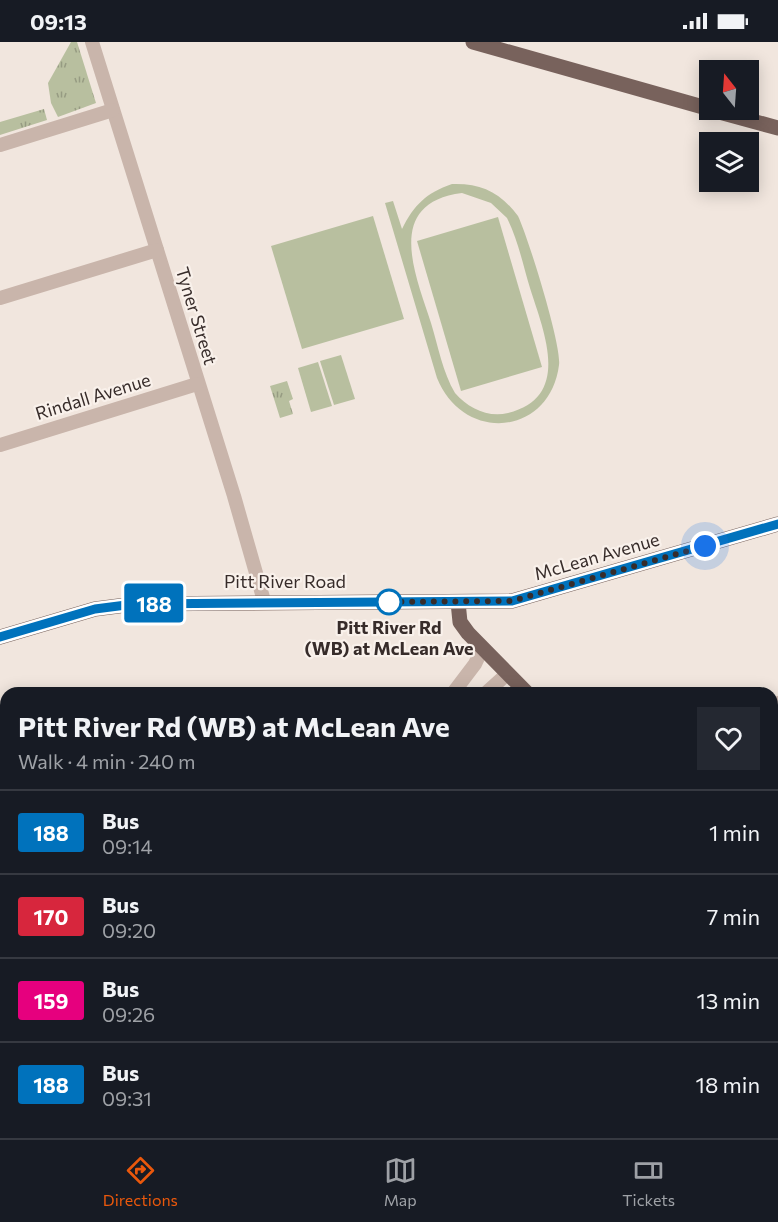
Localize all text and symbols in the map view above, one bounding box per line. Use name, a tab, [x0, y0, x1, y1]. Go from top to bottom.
text: 09:13	[30, 8, 87, 35]
north arrow	[699, 60, 759, 120]
map controls	[699, 60, 759, 192]
button: layers	[699, 132, 759, 192]
street label: Tyner Street	[172, 264, 222, 367]
street label: Rindall Avenue	[32, 368, 153, 424]
street label: McLean Avenue	[532, 528, 662, 584]
your location	[690, 531, 720, 561]
street label: Pitt River Road	[224, 570, 346, 592]
line badge: 188	[120, 584, 189, 622]
marker: Pitt River Rd (WB) at McLean Ave	[376, 589, 402, 615]
text: 188	[136, 591, 172, 616]
place label: Pitt River Rd (WB) at McLean Ave	[304, 616, 474, 659]
button: heart	[697, 707, 760, 770]
text: Pitt River Rd (WB) at McLean Ave	[18, 709, 450, 743]
text: Walk · 4 min · 240 m	[18, 749, 195, 773]
text: Bus	[102, 807, 139, 834]
text: 1 min	[709, 819, 760, 846]
text: 188	[33, 820, 69, 845]
text: 09:14	[102, 834, 152, 858]
text: Bus	[102, 891, 139, 918]
text: 7 min	[707, 903, 760, 930]
text: 170	[34, 904, 68, 929]
text: 09:20	[102, 918, 156, 942]
text: Bus	[102, 975, 139, 1002]
text: 13 min	[696, 987, 760, 1014]
text: 159	[34, 988, 68, 1013]
text: 09:26	[102, 1002, 155, 1026]
text: Bus	[102, 1059, 139, 1086]
text: 18 min	[696, 1071, 760, 1098]
text: 188	[33, 1072, 69, 1097]
text: 09:31	[102, 1086, 152, 1110]
tab: Directions	[103, 1154, 178, 1209]
tab: Map	[384, 1154, 417, 1209]
tab: Tickets	[622, 1154, 675, 1209]

